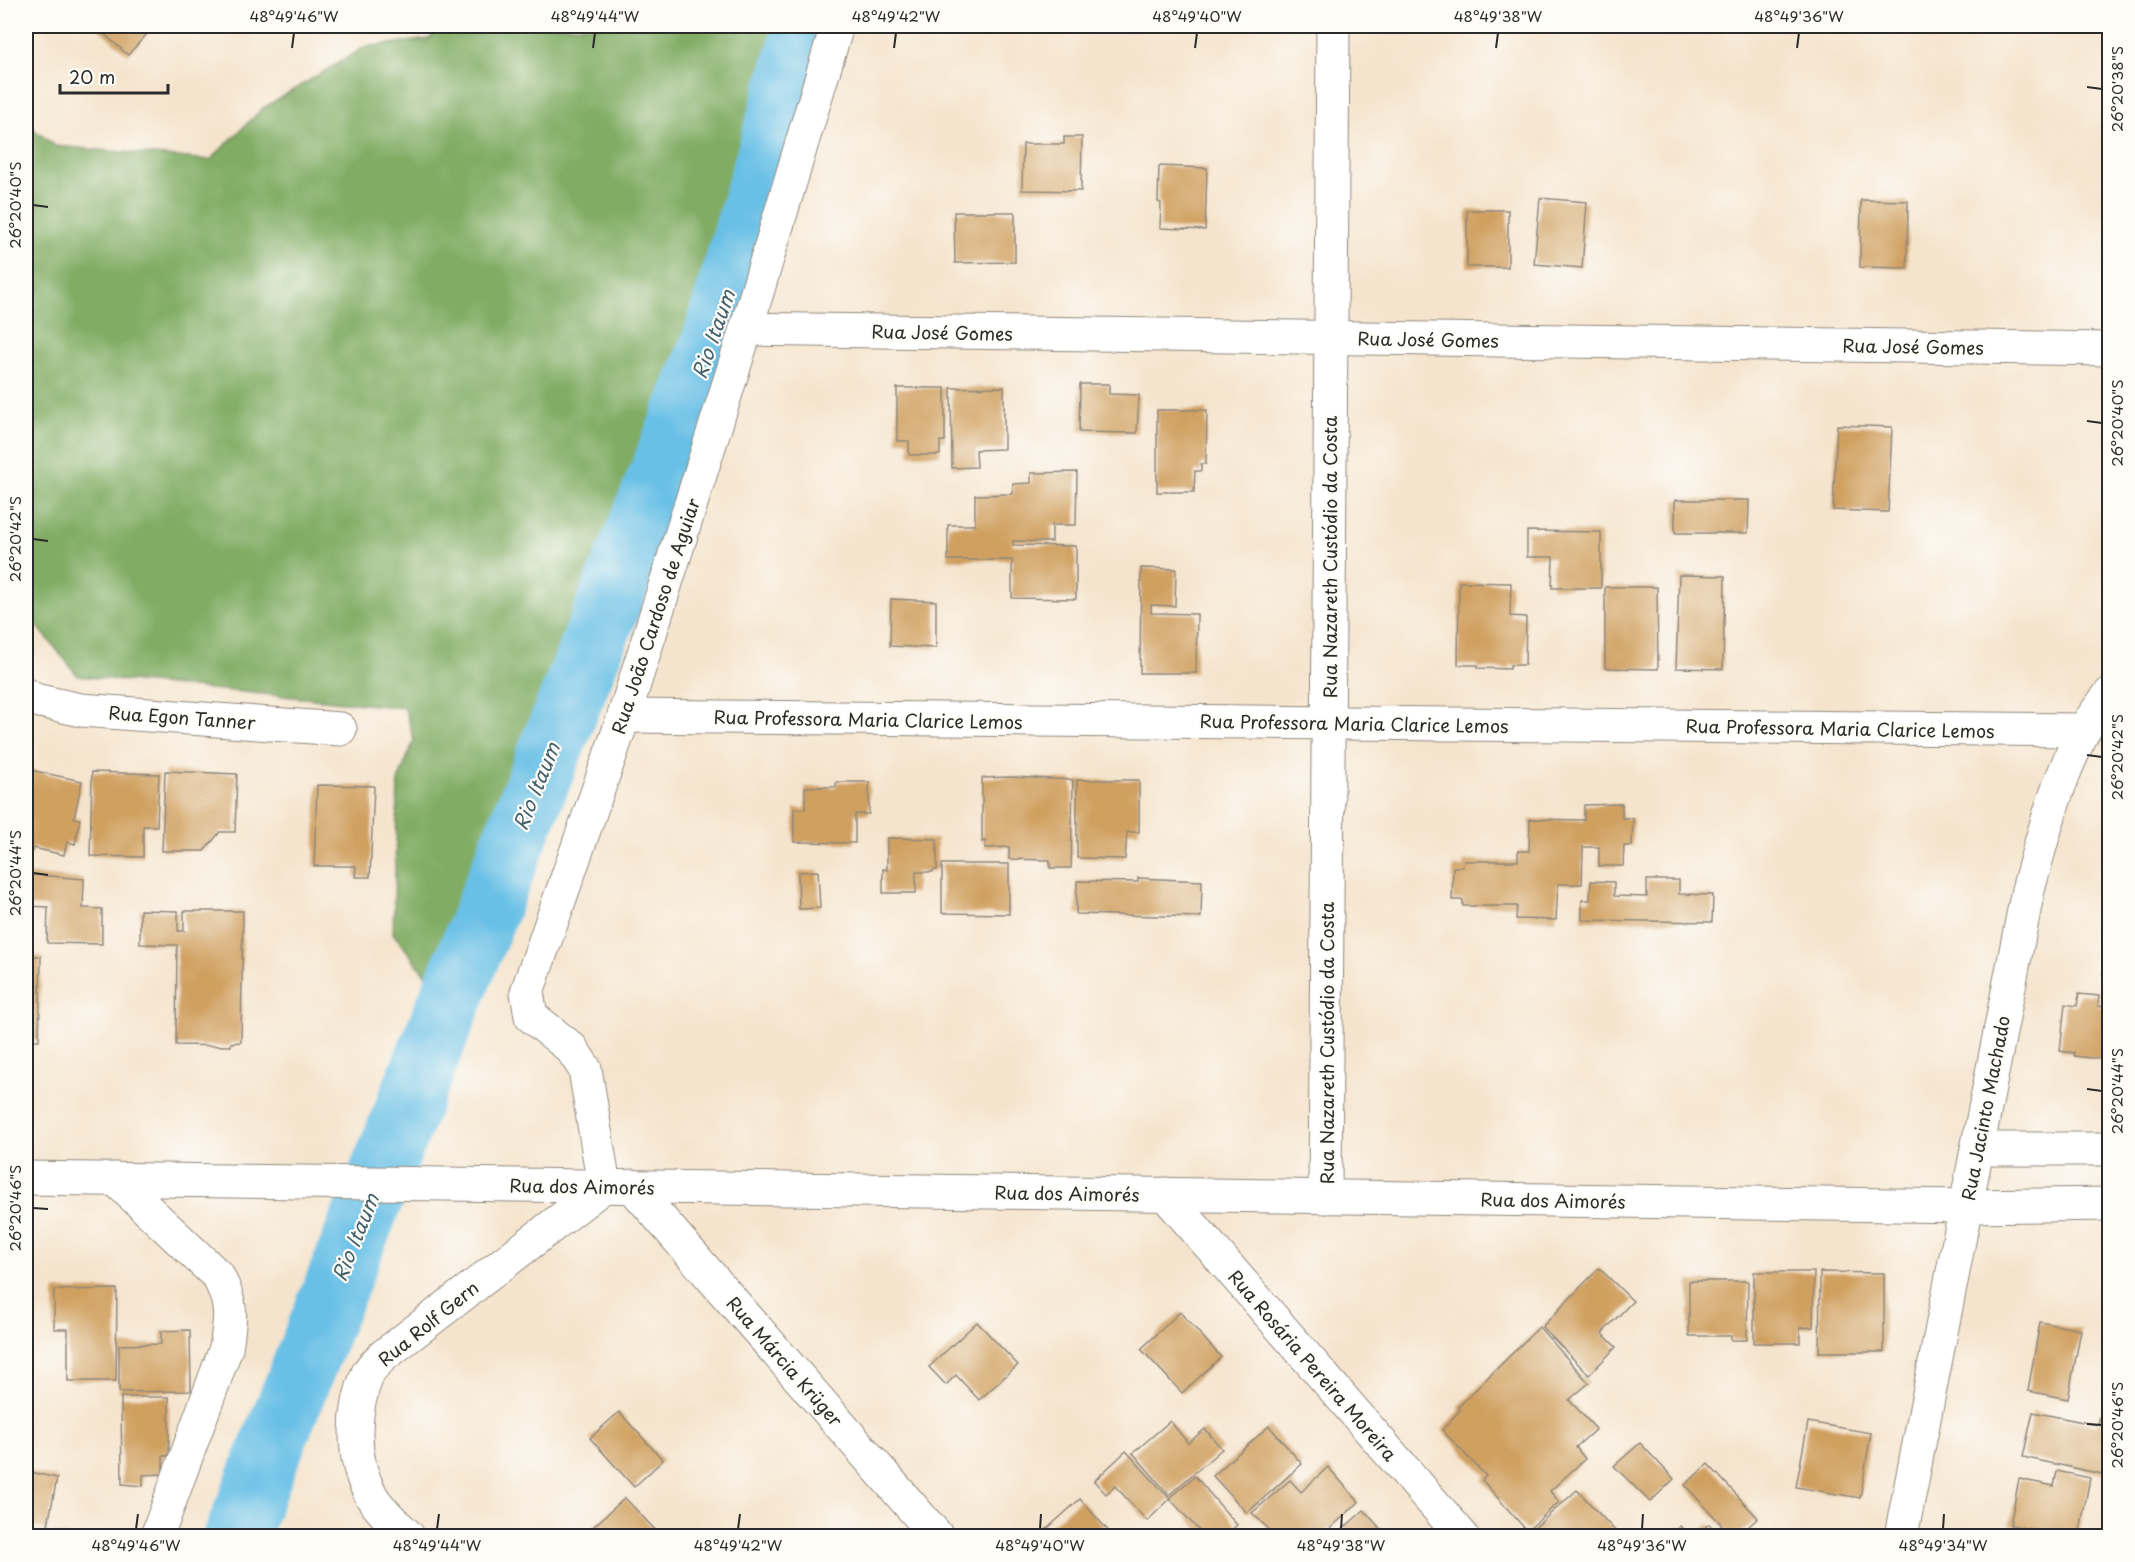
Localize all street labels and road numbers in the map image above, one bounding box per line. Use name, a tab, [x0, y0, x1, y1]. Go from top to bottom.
street label: Rua José Gomes	[871, 317, 1013, 347]
street label: Rua José Gomes	[1357, 324, 1499, 354]
street label: Rua José Gomes	[1842, 331, 1984, 361]
street label: Rua Nazareth Custódio da Costa	[1316, 415, 1343, 698]
street label: Rua João Cardoso de Aguiar	[604, 494, 706, 737]
street label: Rua Egon Tanner	[108, 698, 257, 736]
street label: Rua Professora Maria Clarice Lemos	[713, 703, 1023, 735]
street label: Rua Professora Maria Clarice Lemos	[1199, 707, 1509, 739]
street label: Rua Professora Maria Clarice Lemos	[1685, 712, 1995, 744]
street label: Rua Nazareth Custódio da Costa	[1313, 901, 1340, 1184]
street label: Rua Jacinto Machado	[1954, 1013, 2016, 1203]
street label: Rua dos Aimorés	[509, 1171, 655, 1201]
street label: Rua dos Aimorés	[994, 1178, 1140, 1208]
street label: Rua dos Aimorés	[1480, 1185, 1626, 1215]
street label: Rua Rosária Pereira Moreira	[1222, 1264, 1404, 1467]
street label: Rua Rolf Gern	[372, 1274, 484, 1372]
street label: Rua Márcia Krüger	[721, 1290, 850, 1433]

